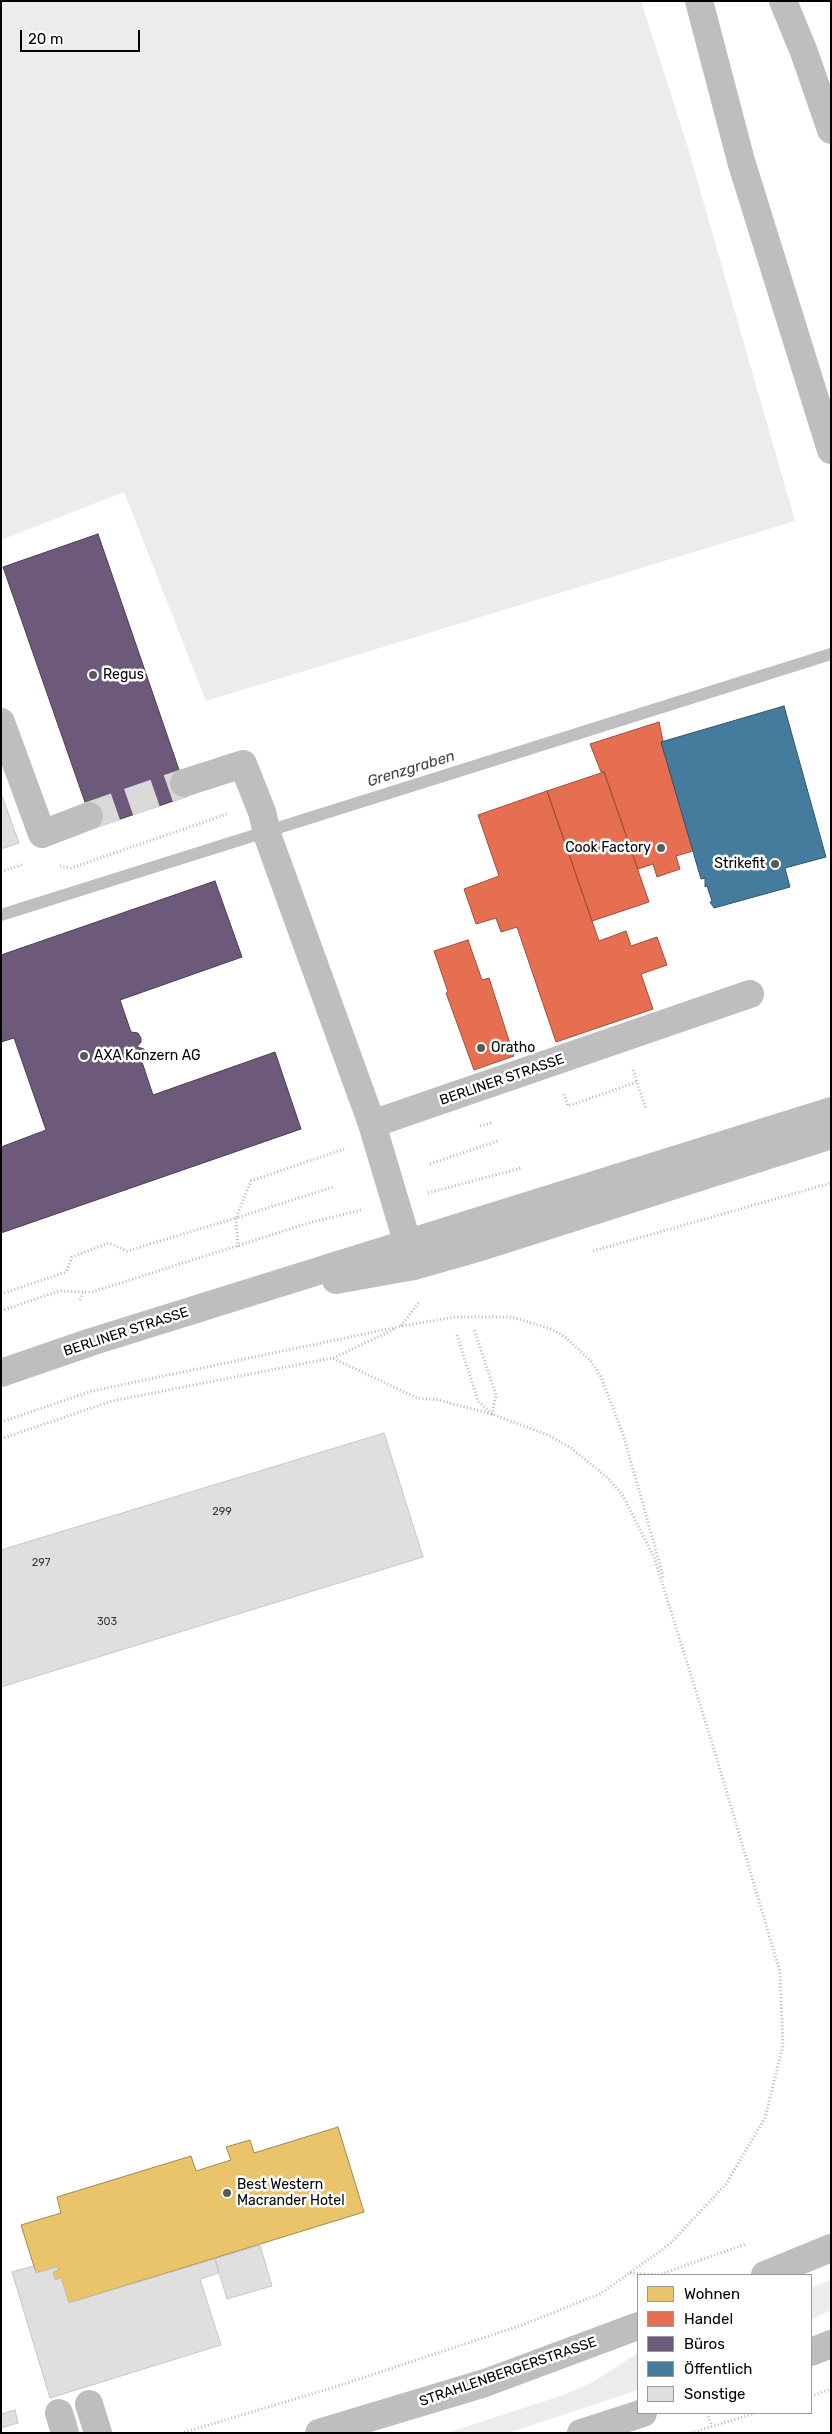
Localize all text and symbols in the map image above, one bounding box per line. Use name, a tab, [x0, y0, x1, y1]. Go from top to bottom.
scale bar	[22, 20, 142, 52]
text: 20 m	[28, 30, 63, 48]
place label: Regus	[103, 667, 144, 683]
marker: Regus	[87, 669, 99, 681]
water label: Grenzgraben	[365, 747, 457, 791]
place label: Cook Factory	[565, 840, 651, 856]
marker: Cook Factory	[655, 842, 667, 854]
place label: Strikefit	[714, 856, 765, 872]
marker: Strikefit	[769, 858, 781, 870]
place label: Oratho	[491, 1040, 535, 1056]
marker: Oratho	[475, 1042, 487, 1054]
place label: AXA Konzern AG	[94, 1048, 200, 1064]
marker: AXA Konzern AG	[78, 1050, 90, 1062]
street label: BERLINER STRASSE	[438, 1051, 566, 1109]
street label: BERLINER STRASSE	[61, 1304, 191, 1360]
house number: 299	[212, 1505, 232, 1519]
house number: 297	[32, 1556, 50, 1570]
house number: 303	[97, 1615, 117, 1629]
place label: Best Western Macrander Hotel	[237, 2177, 345, 2210]
marker: Best Western Macrander Hotel	[221, 2187, 233, 2199]
legend	[637, 2274, 812, 2414]
text: Wohnen	[684, 2285, 740, 2303]
text: Handel	[684, 2310, 733, 2328]
street label: STRAHLENBERGERSTRASSE	[417, 2334, 599, 2410]
text: Büros	[684, 2335, 725, 2353]
text: Öffentlich	[684, 2360, 752, 2378]
text: Sonstige	[684, 2385, 746, 2403]

